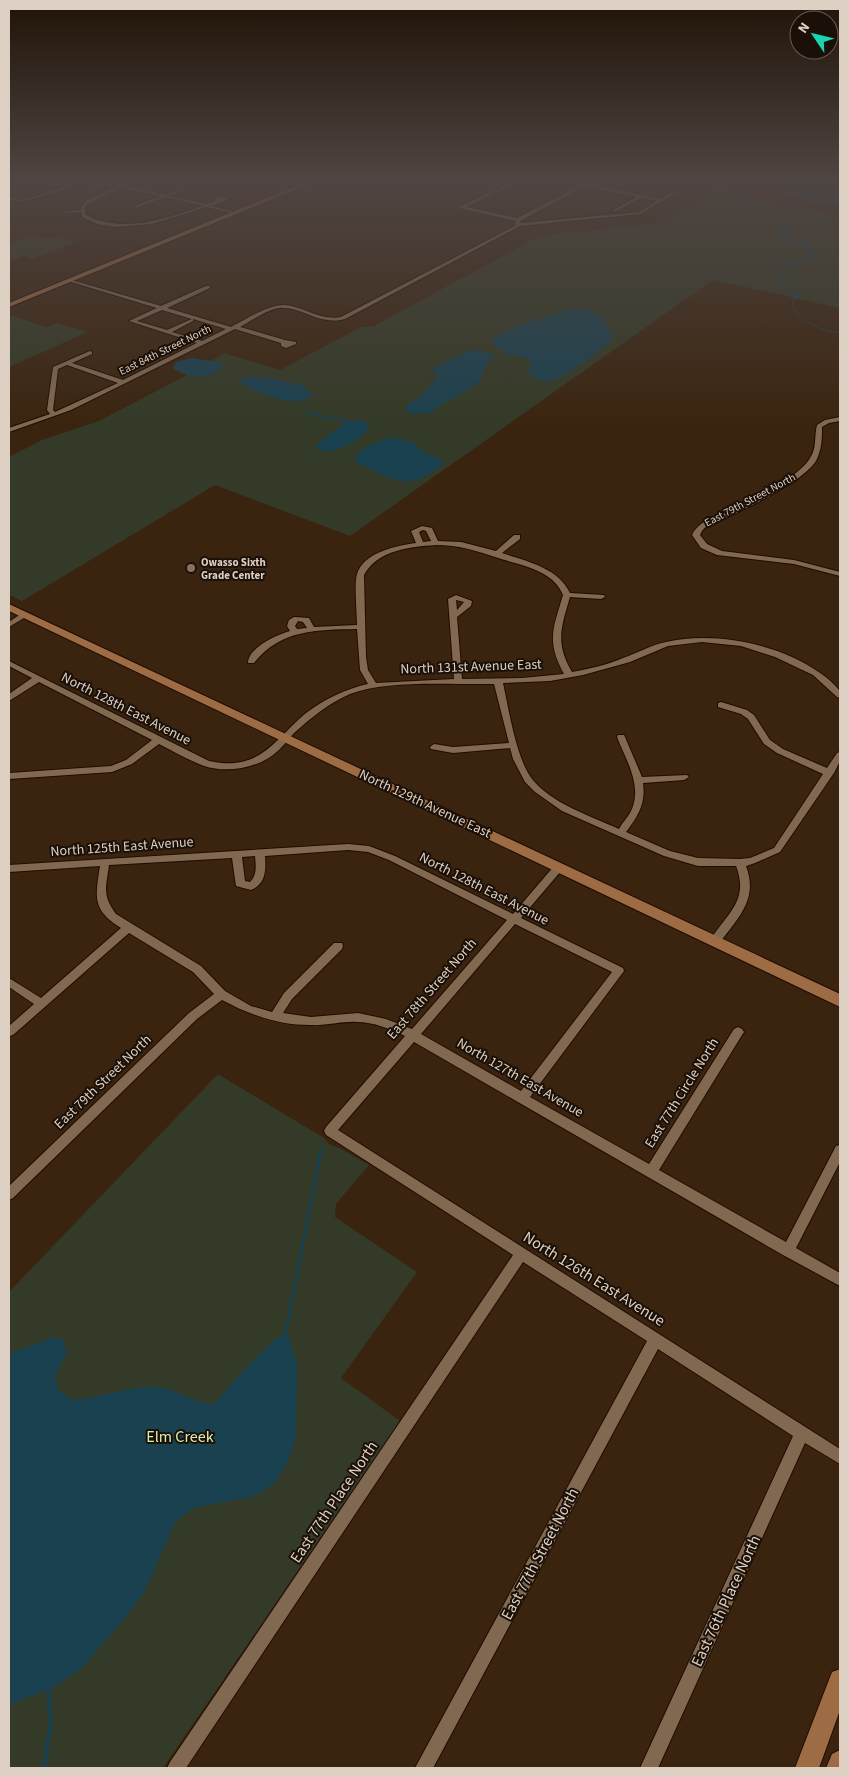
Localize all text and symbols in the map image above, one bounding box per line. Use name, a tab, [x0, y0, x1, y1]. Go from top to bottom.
north arrow	[789, 10, 839, 60]
text: N	[793, 19, 815, 38]
street label: East 84th Street North	[116, 321, 214, 379]
street label: East 79th Street North	[702, 470, 798, 530]
place label: Owasso Sixth Grade Center	[201, 555, 266, 583]
marker: Owasso Sixth Grade Center	[185, 562, 197, 574]
street label: North 131st Avenue East	[400, 655, 542, 679]
street label: North 128th East Avenue	[58, 668, 194, 750]
street label: North 129th Avenue East	[356, 765, 494, 843]
street label: North 125th East Avenue	[50, 832, 194, 862]
street label: North 128th East Avenue	[416, 848, 552, 930]
street label: East 78th Street North	[382, 934, 482, 1044]
street label: East 79th Street North	[50, 1030, 156, 1134]
street label: North 127th East Avenue	[453, 1033, 587, 1123]
street label: East 77th Circle North	[640, 1034, 724, 1152]
street label: North 126th East Avenue	[519, 1226, 669, 1332]
park label: Elm Creek	[146, 1426, 214, 1448]
street label: East 77th Place North	[285, 1437, 383, 1567]
street label: East 77th Street North	[496, 1484, 584, 1624]
street label: East 76th Place North	[686, 1532, 766, 1670]

